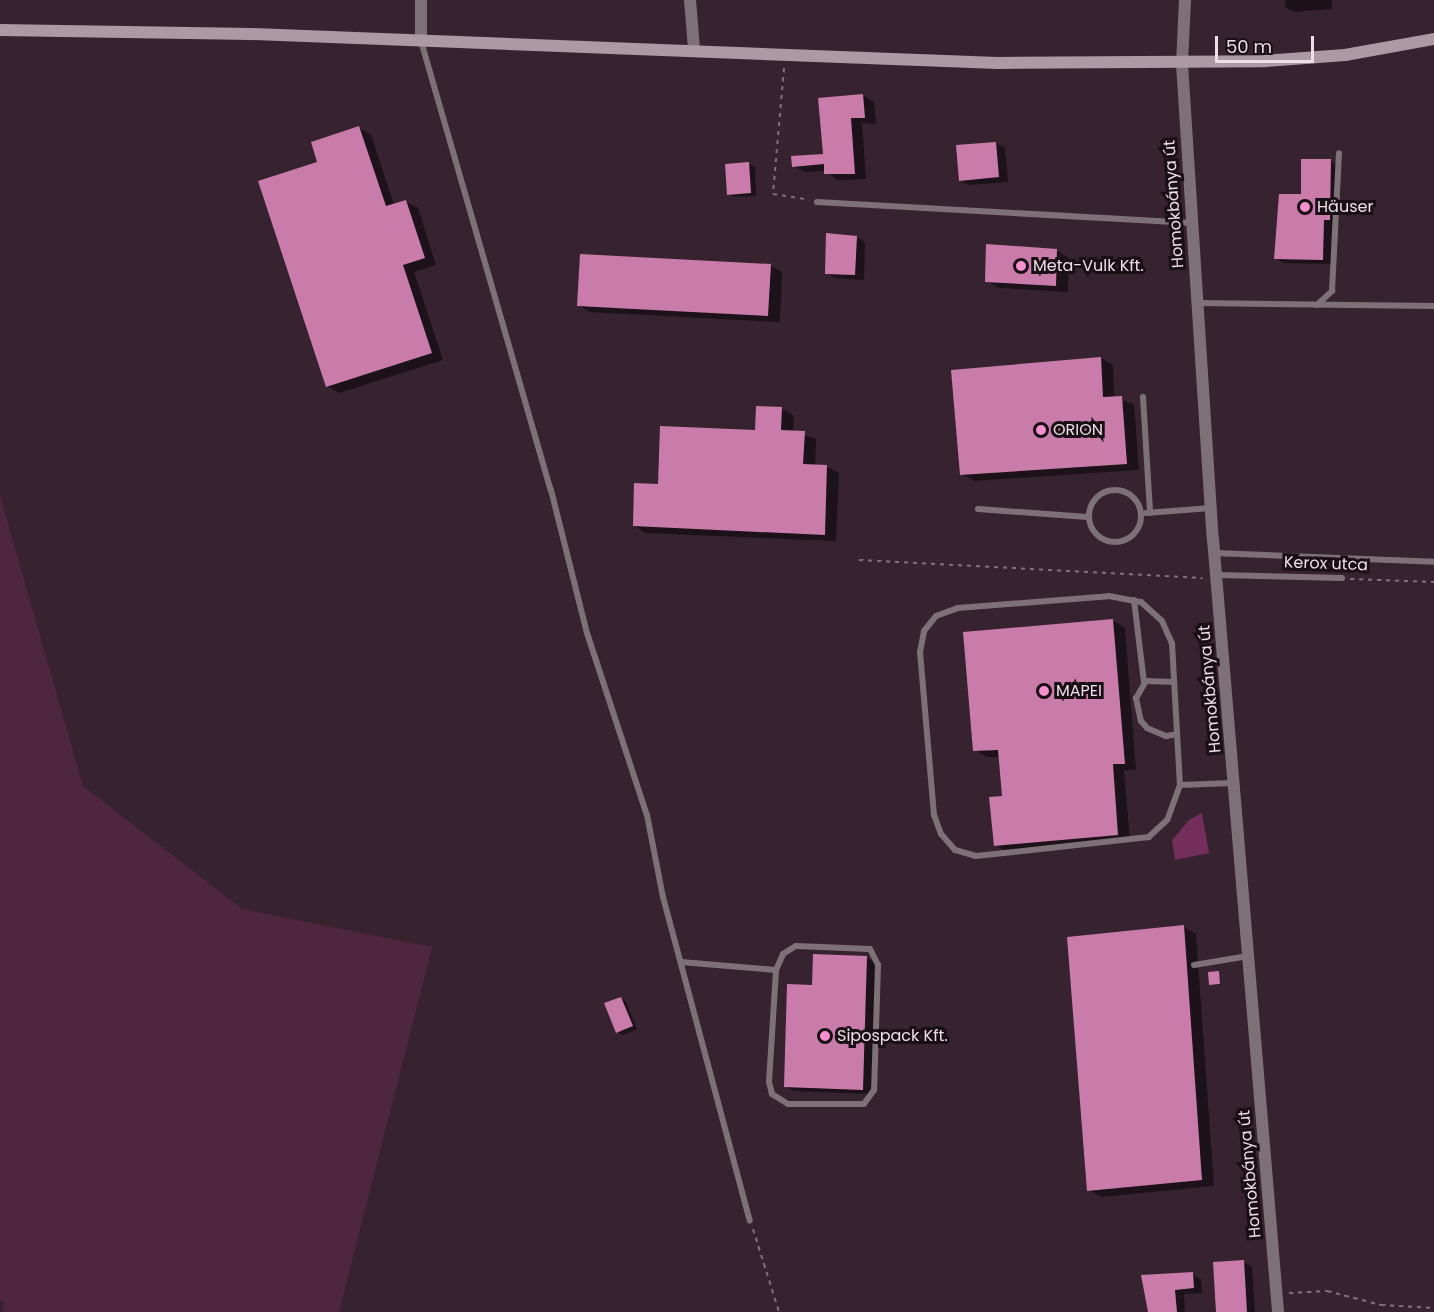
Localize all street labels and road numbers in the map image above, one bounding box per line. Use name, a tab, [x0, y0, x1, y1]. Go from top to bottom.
street label: Homokbánya út	[1160, 139, 1188, 269]
street label: Kerox utca	[1284, 553, 1368, 575]
street label: Homokbánya út	[1195, 624, 1225, 754]
street label: Homokbánya út	[1235, 1109, 1265, 1239]

